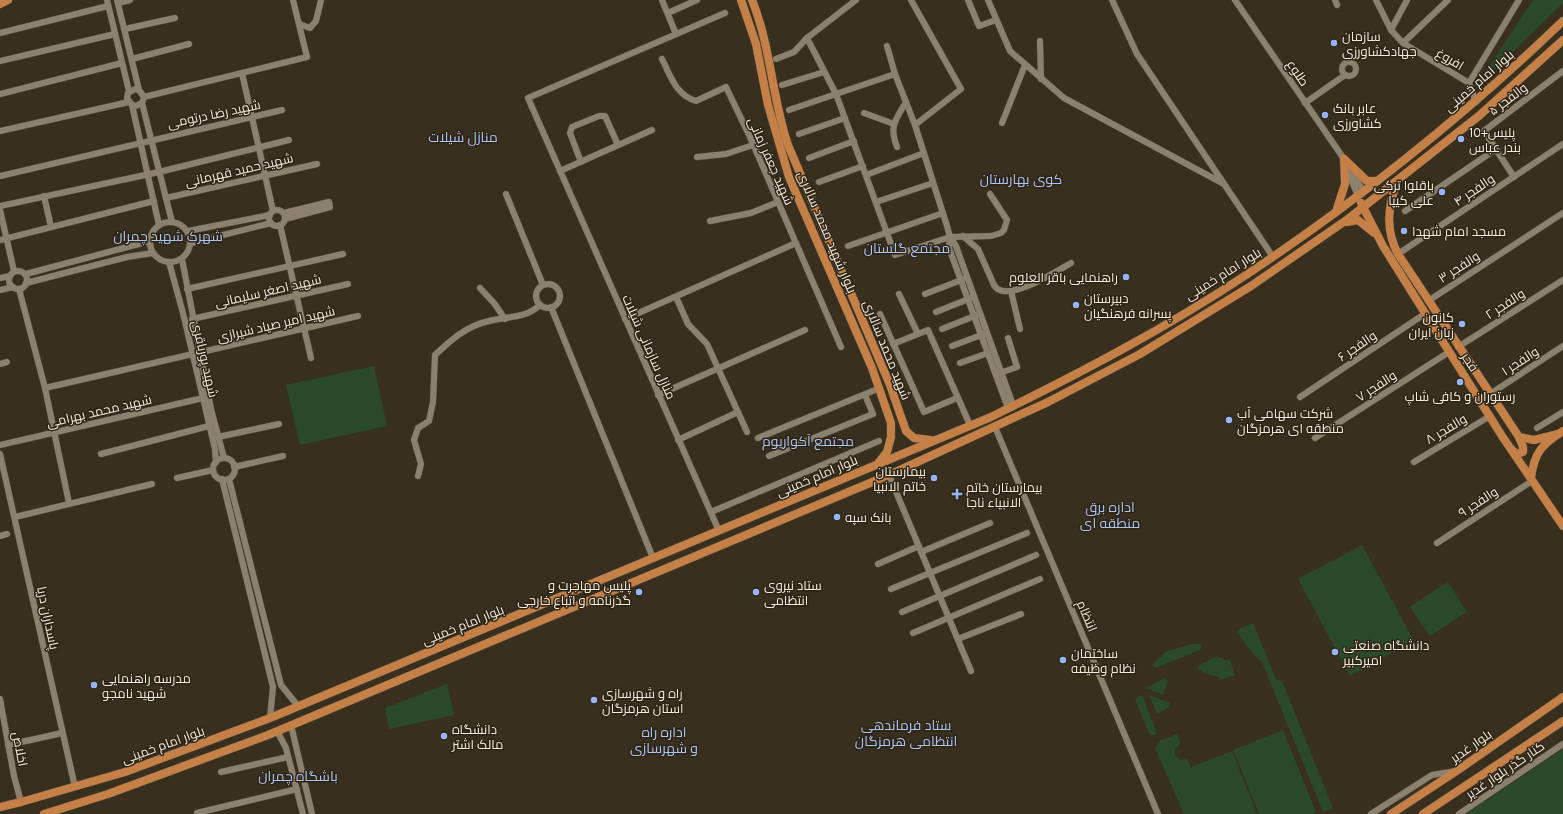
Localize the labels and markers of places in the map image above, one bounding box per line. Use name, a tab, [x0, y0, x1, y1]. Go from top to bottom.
place label: سازمان جهادکشاورزی	[1342, 29, 1417, 59]
marker: سازمان جهادکشاورزی	[1329, 38, 1339, 48]
place label: عابر بانک کشاورزی	[1333, 101, 1382, 131]
marker: عابر بانک کشاورزی	[1320, 110, 1330, 120]
place label: پليس+10 بندر عباس	[1469, 125, 1521, 155]
marker: پليس+10 بندر عباس	[1456, 134, 1466, 144]
place label: باقلوا ترکی علی کیپا	[1374, 178, 1434, 209]
marker: باقلوا ترکی علی کیپا	[1437, 187, 1447, 197]
place label: مسجد امام شهدا	[1412, 224, 1506, 241]
marker: مسجد امام شهدا	[1399, 226, 1409, 236]
place label: راهنمایی باقر العلوم	[1009, 270, 1118, 287]
marker: راهنمایی باقر العلوم	[1121, 272, 1131, 282]
place label: دبیرستان پسرانه فرهنگیان	[1084, 291, 1172, 323]
marker: دبیرستان پسرانه فرهنگیان	[1071, 300, 1081, 310]
place label: کانون زبان ایران	[1409, 310, 1454, 340]
marker: کانون زبان ایران	[1457, 319, 1467, 329]
marker: رستوران و کافی شاپ	[1455, 377, 1465, 387]
place label: رستوران و کافی شاپ	[1404, 389, 1516, 406]
place label: شرکت سهامی آب منطقه ای هرمزگان	[1237, 406, 1344, 436]
marker: شرکت سهامی آب منطقه ای هرمزگان	[1224, 415, 1234, 425]
place label: بیمارستان خاتم الانبیا	[873, 464, 926, 496]
marker: بیمارستان خاتم الانبیا	[929, 473, 939, 483]
place label: بیمارستان خاتم الانبیاء ناجا	[966, 480, 1043, 510]
marker: بیمارستان خاتم الانبیاء ناجا	[951, 488, 963, 500]
place label: بانک سپه	[845, 510, 892, 526]
marker: بانک سپه	[832, 512, 842, 522]
place label: پلیس مهاجرت و گذرنامه و اتباع خارجى	[517, 578, 632, 609]
place label: ستاد نیروی انتظامی	[764, 578, 822, 608]
marker: پلیس مهاجرت و گذرنامه و اتباع خارجى	[634, 587, 644, 597]
marker: ستاد نیروی انتظامی	[751, 587, 761, 597]
place label: دانشگاه صنعتی امیرکبیر	[1342, 638, 1429, 668]
place label: ساختمان نظام وظیفه	[1071, 646, 1136, 678]
marker: دانشگاه صنعتی امیرکبیر	[1330, 647, 1340, 657]
marker: ساختمان نظام وظیفه	[1058, 655, 1068, 665]
place label: مدرسه راهنمایی شهید نامجو	[102, 671, 191, 701]
marker: مدرسه راهنمایی شهید نامجو	[89, 680, 99, 690]
place label: راه و شهرسازی استان هرمزگان	[602, 686, 683, 716]
marker: راه و شهرسازی استان هرمزگان	[589, 695, 599, 705]
place label: دانشگاه مالک اشتر	[451, 722, 503, 752]
marker: دانشگاه مالک اشتر	[439, 731, 449, 741]

